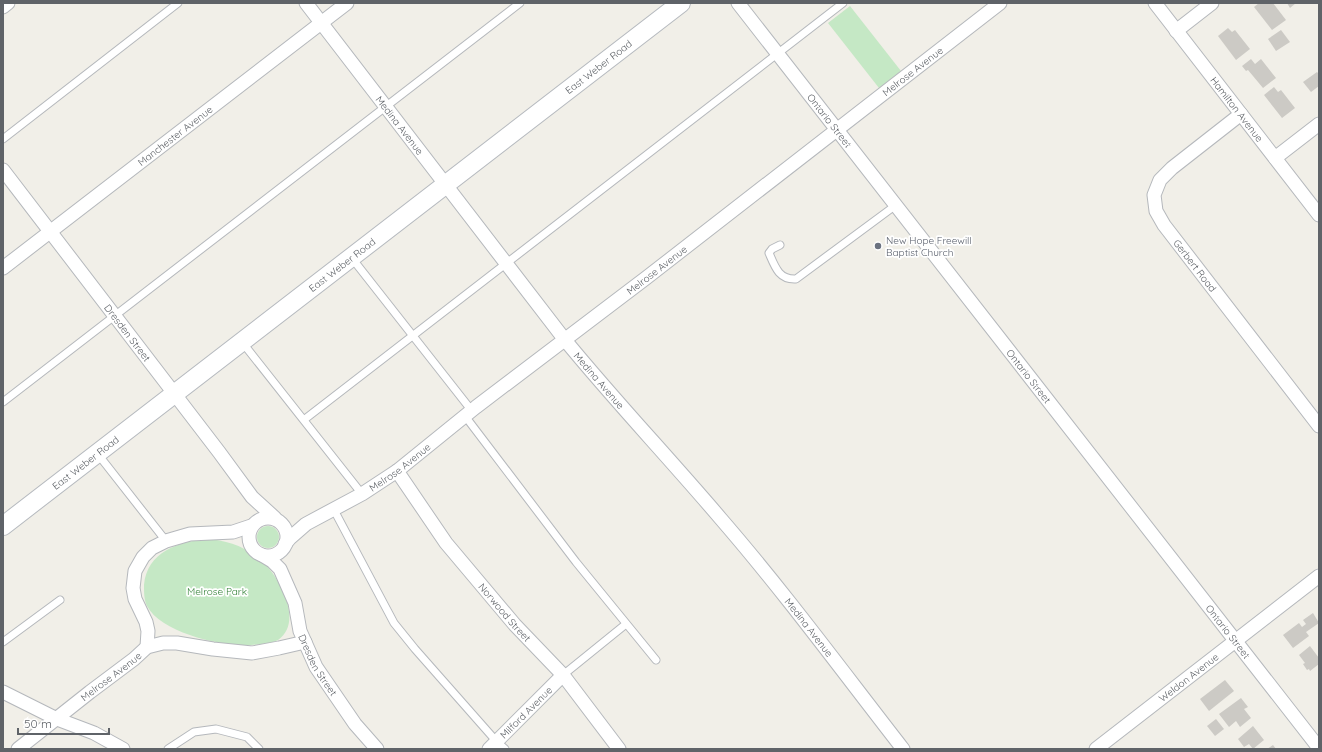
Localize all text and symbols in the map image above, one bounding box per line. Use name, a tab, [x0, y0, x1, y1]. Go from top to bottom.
street label: East Weber Road	[562, 37, 634, 97]
street label: Melrose Avenue	[880, 43, 946, 99]
street label: Hamilton Avenue	[1208, 74, 1267, 144]
street label: Ontario Street	[805, 91, 855, 151]
street label: Medina Avenue	[373, 93, 427, 157]
street label: Manchester Avenue	[135, 102, 215, 169]
place label: New Hope Freewill Baptist Church	[886, 234, 972, 259]
street label: East Weber Road	[306, 235, 378, 294]
street label: Gerbert Road	[1171, 236, 1220, 294]
marker: New Hope Freewill Baptist Church	[873, 241, 883, 251]
street label: Melrose Avenue	[624, 242, 690, 297]
street label: Dresden Street	[102, 301, 154, 364]
street label: Ontario Street	[1004, 346, 1054, 406]
street label: Medina Avenue	[571, 349, 628, 412]
street label: East Weber Road	[49, 433, 121, 492]
street label: Melrose Avenue	[367, 440, 433, 494]
street label: Norwood Street	[476, 580, 534, 645]
park label: Melrose Park	[187, 585, 247, 598]
street label: Medina Avenue	[782, 595, 836, 660]
street label: Ontario Street	[1203, 602, 1254, 662]
street label: Dresden Street	[296, 632, 341, 699]
street label: Melrose Avenue	[78, 649, 144, 704]
street label: Weldon Avenue	[1156, 650, 1221, 705]
street label: Milford Avenue	[497, 683, 555, 741]
scale bar	[18, 710, 109, 736]
text: 50 m	[24, 716, 52, 731]

